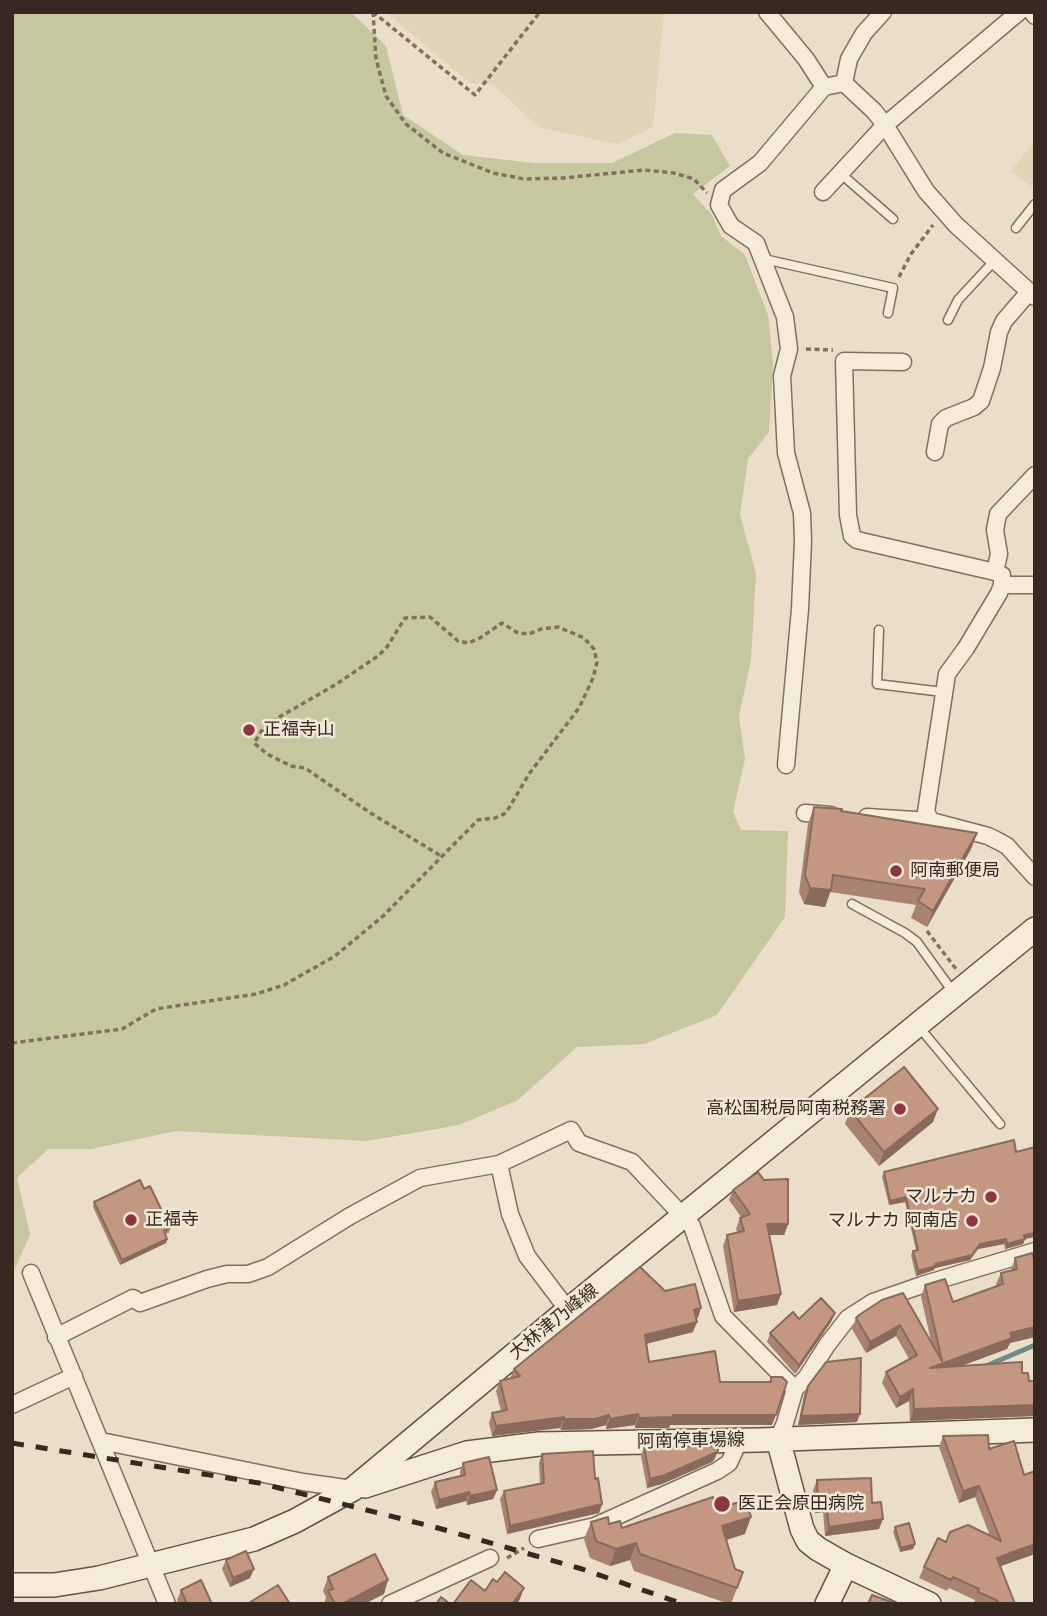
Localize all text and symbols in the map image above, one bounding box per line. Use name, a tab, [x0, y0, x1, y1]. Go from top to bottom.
place label: 正福寺山	[263, 719, 335, 741]
marker: 正福寺山	[241, 722, 257, 738]
place label: 阿南郵便局	[910, 860, 1000, 882]
marker: 阿南郵便局	[888, 863, 904, 879]
place label: 高松国税局阿南税務署	[706, 1098, 886, 1120]
marker: 高松国税局阿南税務署	[892, 1101, 908, 1117]
place label: マルナカ	[905, 1186, 977, 1208]
marker: マルナカ	[983, 1189, 999, 1205]
place label: 正福寺	[145, 1209, 199, 1231]
place label: マルナカ 阿南店	[828, 1210, 958, 1232]
marker: 正福寺	[123, 1212, 139, 1228]
marker: マルナカ 阿南店	[964, 1213, 980, 1229]
street label: 大林津乃峰線	[505, 1280, 603, 1364]
street label: 阿南停車場線	[637, 1429, 745, 1453]
place label: 医正会原田病院	[738, 1493, 864, 1515]
marker: 医正会原田病院	[712, 1494, 732, 1514]

